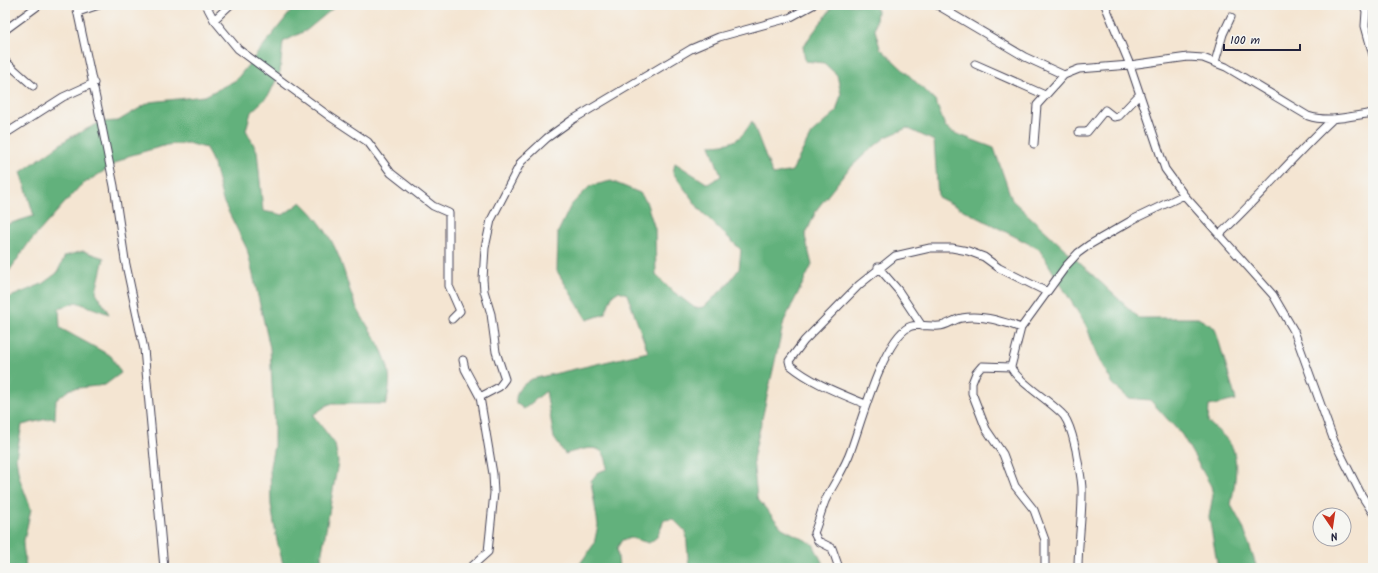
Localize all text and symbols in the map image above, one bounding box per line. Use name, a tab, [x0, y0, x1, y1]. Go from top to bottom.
scale bar	[1224, 26, 1300, 52]
text: 100 m	[1230, 31, 1261, 50]
north arrow	[1312, 507, 1352, 547]
text: N	[1329, 526, 1339, 545]

